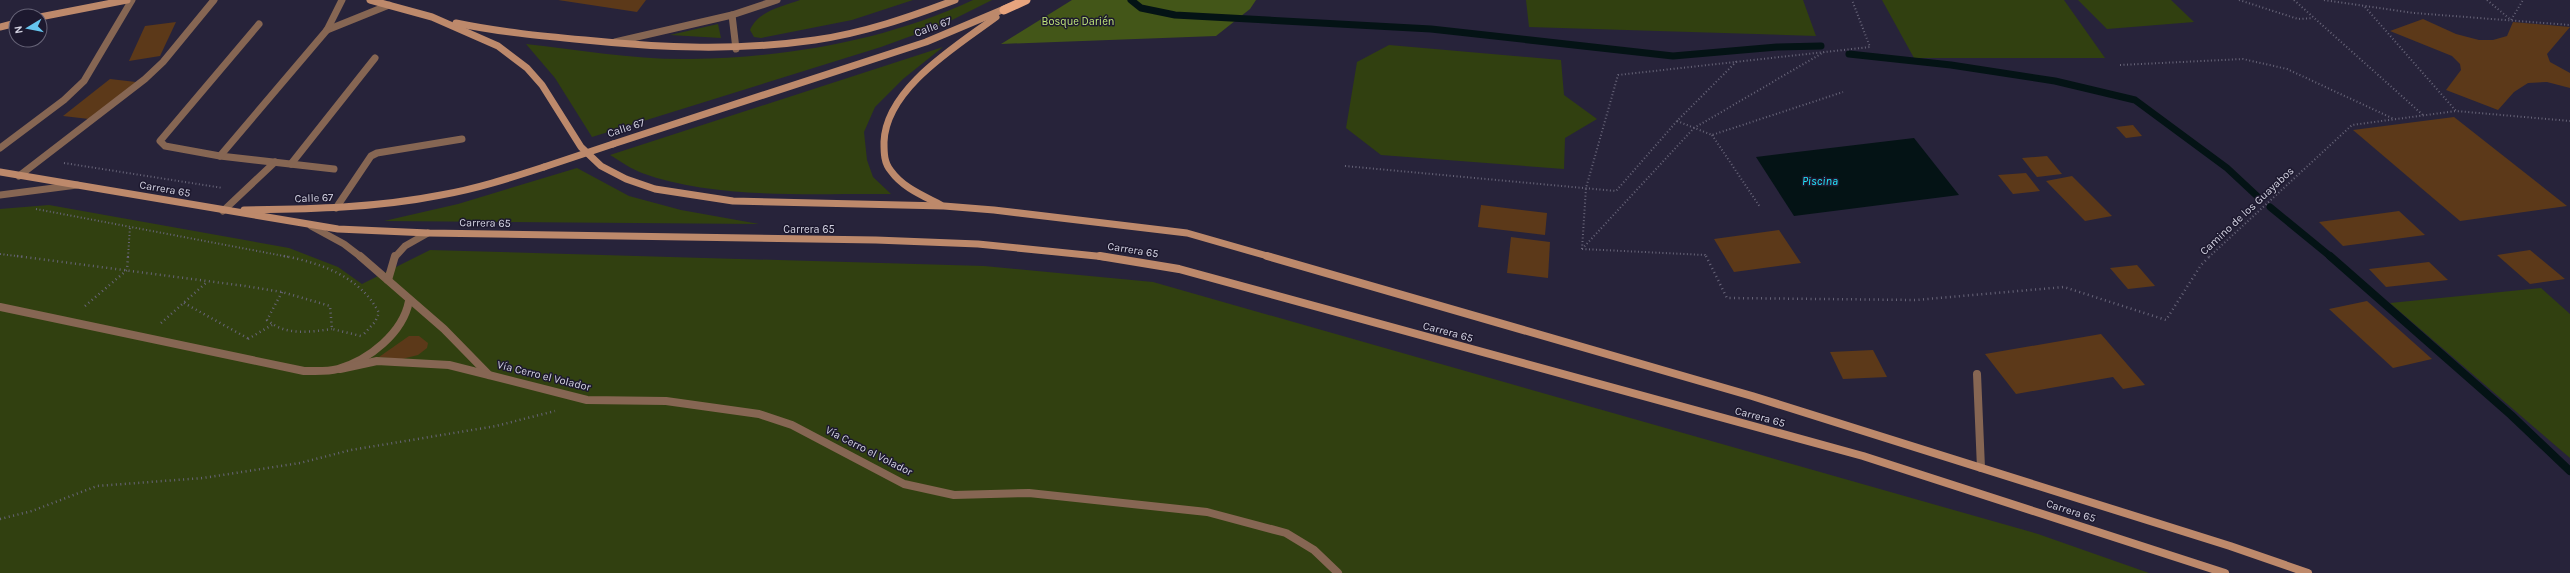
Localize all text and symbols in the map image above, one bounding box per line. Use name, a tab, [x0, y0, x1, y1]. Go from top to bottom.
north arrow	[8, 8, 48, 48]
street label: Calle 67	[913, 14, 953, 40]
park label: Bosque Darién	[1042, 15, 1114, 28]
text: N	[12, 25, 26, 35]
street label: Calle 67	[606, 116, 646, 140]
street label: Camino de los Guayabos	[2198, 164, 2297, 258]
water label: Piscina	[1802, 174, 1838, 188]
street label: Carrera 65	[138, 178, 192, 200]
street label: Calle 67	[294, 191, 334, 205]
street label: Carrera 65	[459, 216, 511, 230]
street label: Carrera 65	[783, 223, 835, 236]
street label: Carrera 65	[1107, 240, 1159, 260]
street label: Carrera 65	[1421, 319, 1475, 345]
street label: Vía Cerro el Volador	[496, 358, 592, 394]
street label: Carrera 65	[1733, 404, 1787, 430]
street label: Vía Cerro el Volador	[823, 423, 915, 479]
street label: Carrera 65	[2044, 497, 2098, 525]

